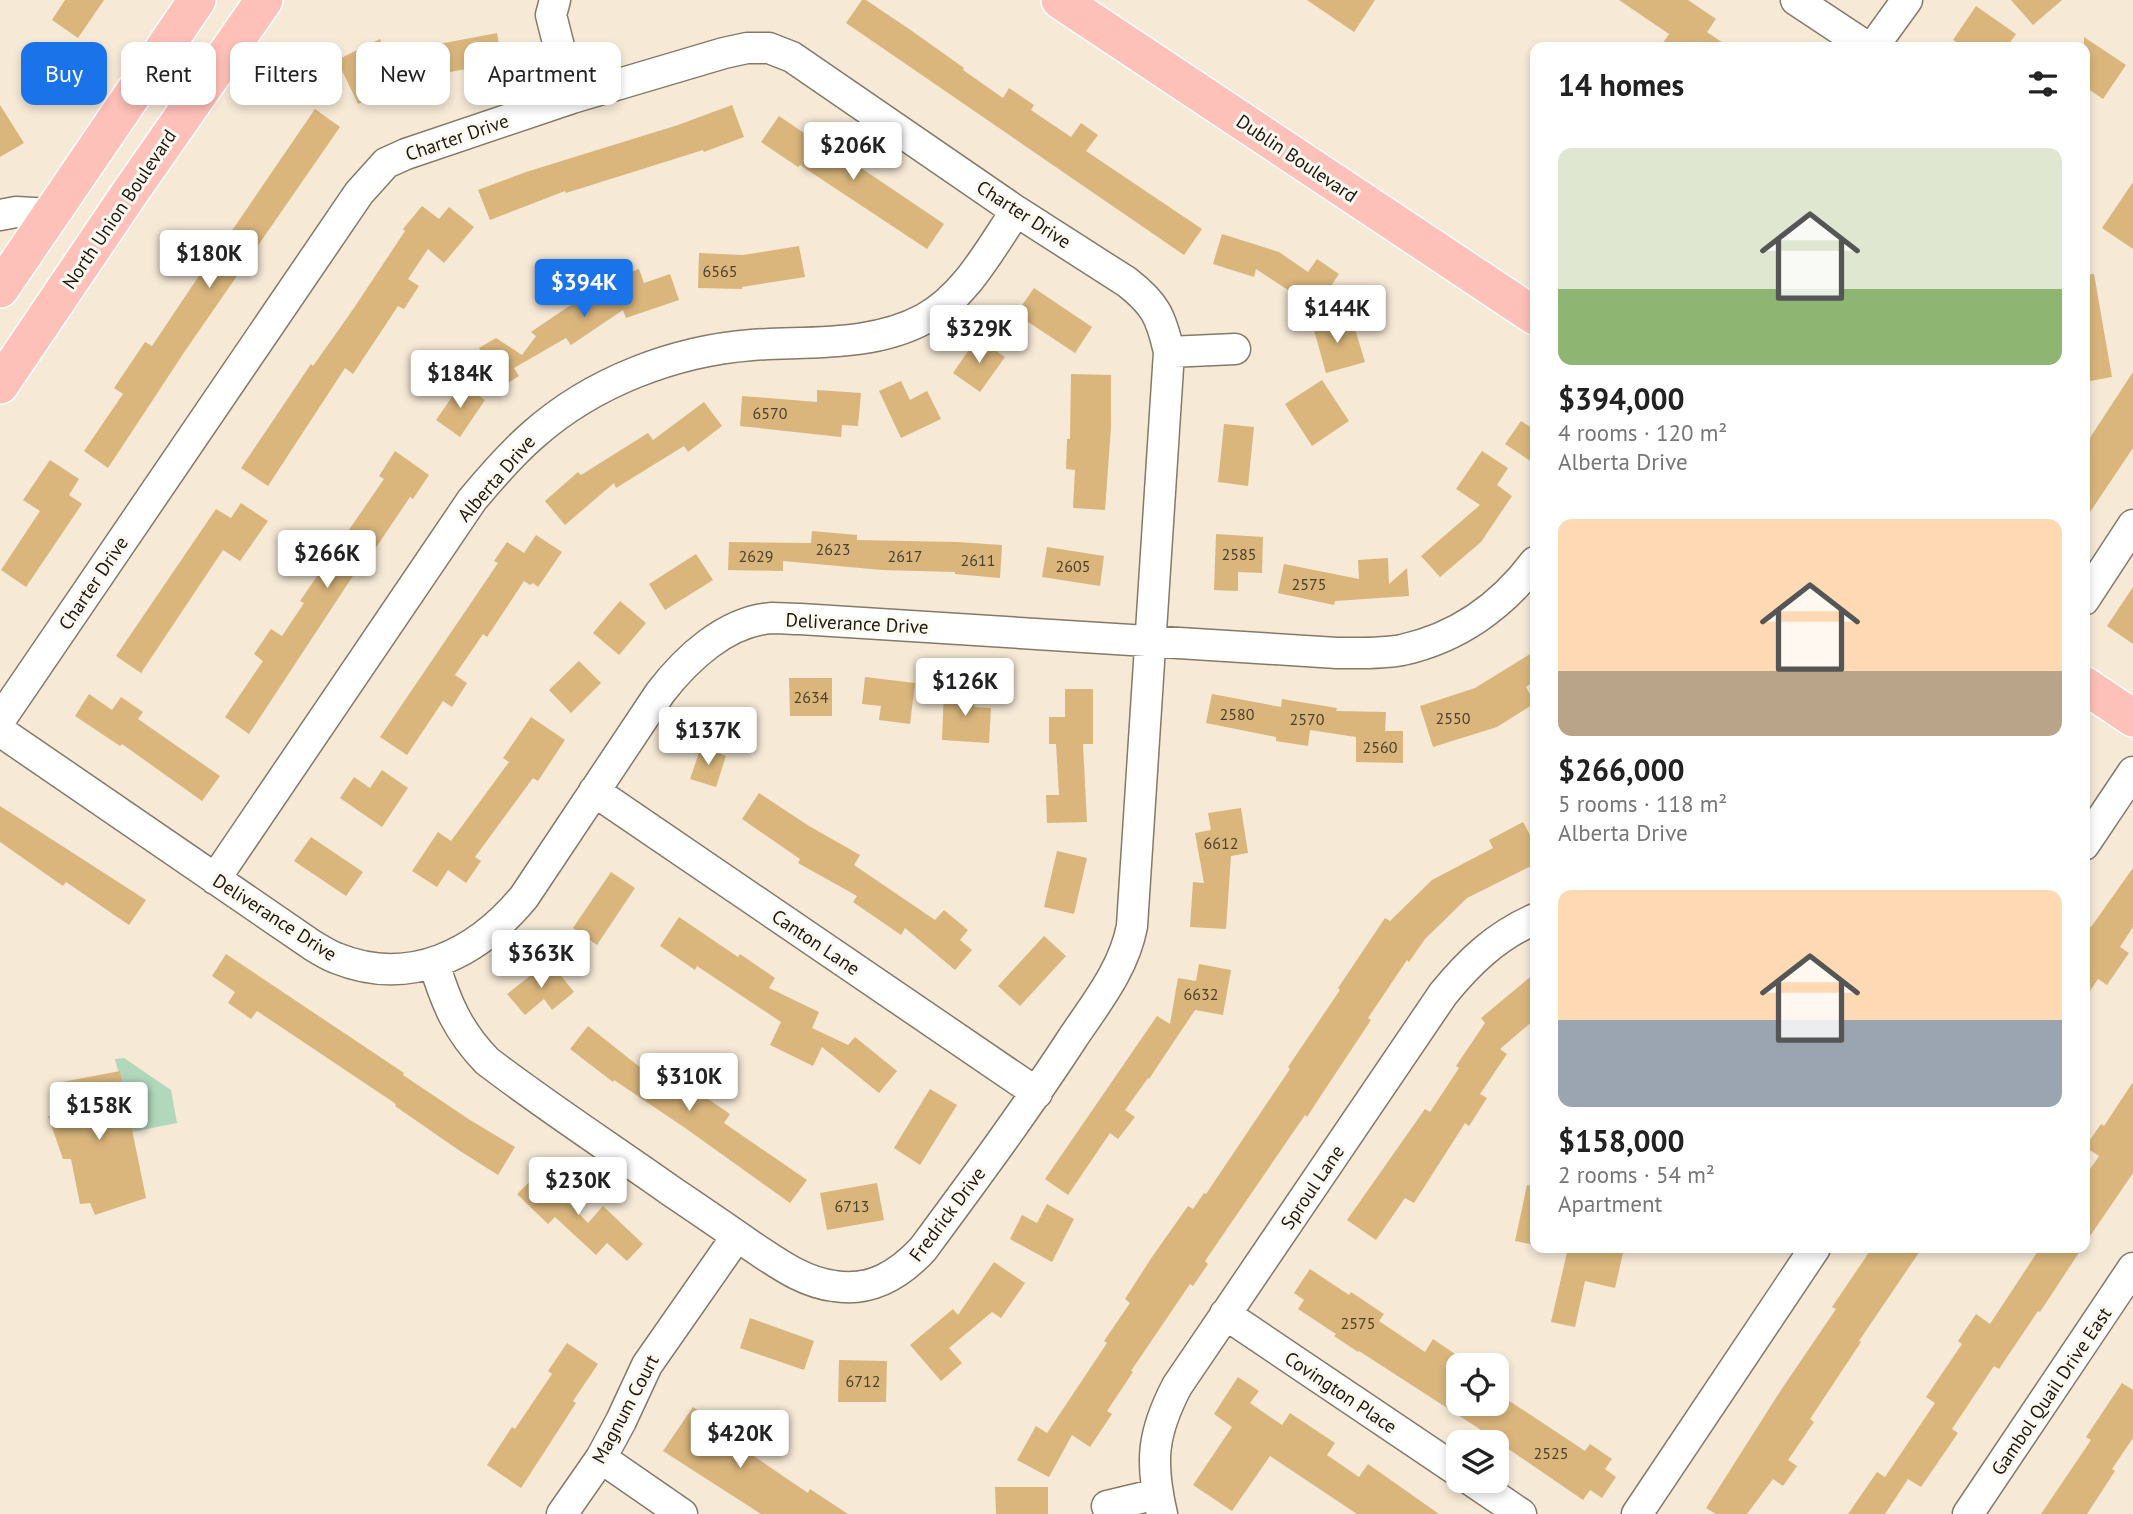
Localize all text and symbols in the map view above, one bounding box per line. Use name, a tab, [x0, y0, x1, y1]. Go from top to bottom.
chip: Buy	[21, 42, 107, 105]
chip: Rent	[121, 42, 216, 105]
chip: Filters	[230, 42, 342, 105]
chip: New	[356, 42, 450, 105]
chip: Apartment	[464, 42, 621, 105]
text: 14 homes	[1558, 65, 1684, 104]
icon: filters	[2024, 65, 2062, 103]
street label: Charter Drive	[402, 108, 512, 166]
street label: Dublin Boulevard	[1232, 109, 1362, 207]
pin: $206K	[804, 122, 902, 182]
street label: North Union Boulevard	[57, 125, 181, 293]
text: $206K	[820, 130, 886, 159]
street label: Charter Drive	[972, 175, 1076, 253]
icon: home	[1747, 193, 1873, 319]
pin: $180K	[160, 230, 258, 290]
text: $180K	[176, 238, 242, 267]
pin: $394K	[535, 260, 633, 319]
house number: 6565	[703, 261, 737, 281]
text: $394K	[551, 267, 617, 296]
pin: $144K	[1288, 286, 1386, 345]
text: $144K	[1304, 293, 1370, 322]
pin: $329K	[930, 306, 1028, 365]
text: $329K	[946, 313, 1012, 342]
pin: $184K	[411, 350, 509, 410]
text: $184K	[427, 358, 493, 387]
text: $394,000	[1558, 379, 1685, 418]
house number: 6570	[753, 403, 788, 423]
text: 4 rooms · 120 m²	[1558, 418, 1727, 447]
street label: Alberta Drive	[452, 430, 540, 526]
text: Alberta Drive	[1558, 447, 1688, 476]
pin: $266K	[278, 530, 376, 590]
street label: Charter Drive	[53, 532, 133, 634]
text: $266K	[294, 538, 360, 567]
house number: 2623	[816, 539, 850, 559]
house number: 2585	[1222, 544, 1256, 564]
house number: 2629	[739, 546, 773, 566]
house number: 2617	[888, 546, 922, 566]
house number: 2611	[961, 550, 995, 570]
house number: 2605	[1056, 556, 1090, 576]
icon: home	[1747, 564, 1873, 690]
house number: 2575	[1292, 574, 1326, 594]
street label: Deliverance Drive	[785, 607, 929, 639]
pin: $126K	[916, 658, 1014, 718]
text: $126K	[932, 666, 998, 695]
house number: 2634	[794, 687, 829, 707]
house number: 2580	[1220, 704, 1255, 724]
pin: $137K	[659, 708, 757, 767]
house number: 2550	[1436, 708, 1471, 728]
house number: 2570	[1290, 709, 1325, 729]
text: $137K	[675, 715, 741, 744]
house number: 2560	[1363, 737, 1398, 757]
text: $266,000	[1558, 750, 1685, 789]
text: 5 rooms · 118 m²	[1558, 789, 1727, 818]
text: Alberta Drive	[1558, 818, 1688, 847]
house number: 6612	[1204, 833, 1238, 853]
street label: Deliverance Drive	[208, 868, 342, 966]
street label: Canton Lane	[767, 904, 865, 980]
pin: $363K	[492, 930, 590, 990]
icon: home	[1747, 935, 1873, 1061]
text: $363K	[508, 938, 574, 967]
house number: 6632	[1184, 984, 1218, 1004]
pin: $310K	[640, 1054, 738, 1113]
text: $310K	[656, 1061, 722, 1090]
pin: $158K	[50, 1082, 148, 1142]
text: $158K	[66, 1090, 132, 1119]
text: $158,000	[1558, 1121, 1685, 1160]
street label: Sproul Lane	[1275, 1140, 1349, 1234]
pin: $230K	[529, 1158, 627, 1217]
text: 2 rooms · 54 m²	[1558, 1160, 1715, 1189]
street label: Fredrick Drive	[904, 1162, 990, 1266]
text: $230K	[545, 1165, 611, 1194]
text: Apartment	[1558, 1189, 1662, 1218]
house number: 6713	[835, 1196, 869, 1216]
street label: Gambol Quail Drive East	[1986, 1302, 2117, 1480]
house number: 2575	[1341, 1313, 1375, 1333]
street label: Covington Place	[1280, 1346, 1402, 1438]
street label: Magnum Court	[586, 1350, 664, 1468]
map controls	[1446, 1353, 1509, 1493]
button: locate	[1446, 1353, 1509, 1416]
house number: 6712	[846, 1371, 880, 1391]
pin: $420K	[691, 1410, 789, 1470]
text: $420K	[707, 1418, 773, 1447]
button: layers	[1446, 1430, 1509, 1493]
house number: 2525	[1534, 1443, 1568, 1463]

